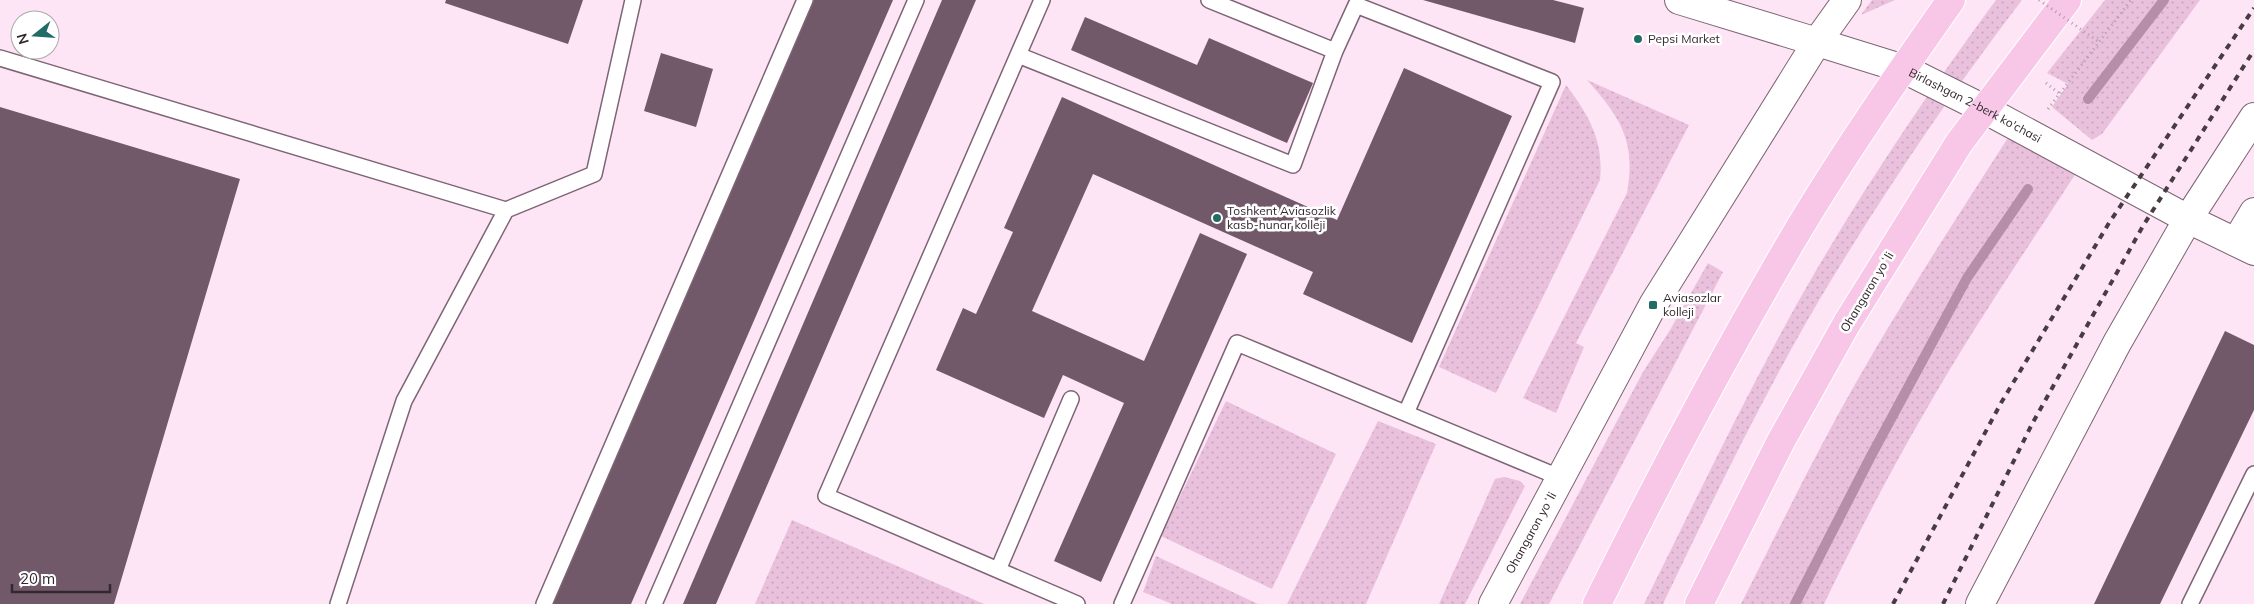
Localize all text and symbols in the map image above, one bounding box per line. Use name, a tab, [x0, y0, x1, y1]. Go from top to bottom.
north arrow	[10, 10, 60, 60]
text: N	[12, 31, 33, 46]
place label: Pepsi Market	[1648, 31, 1720, 46]
marker: Pepsi Market	[1632, 33, 1644, 45]
street label: Birlashgan 2-berk ko'chasi	[1906, 65, 2044, 146]
place label: Toshkent Aviasozlik kasb-hunar kolleji	[1227, 203, 1337, 232]
marker: Toshkent Aviasozlik kasb-hunar kolleji	[1211, 212, 1223, 224]
street label: Ohangaron yoʻli	[1837, 249, 1897, 335]
place label: Aviasozlar kolleji	[1663, 290, 1722, 319]
marker: Aviasozlar kolleji	[1647, 299, 1659, 311]
street label: Ohangaron yoʻli	[1502, 489, 1559, 576]
scale bar	[12, 562, 110, 594]
text: 20 m	[20, 569, 55, 588]

